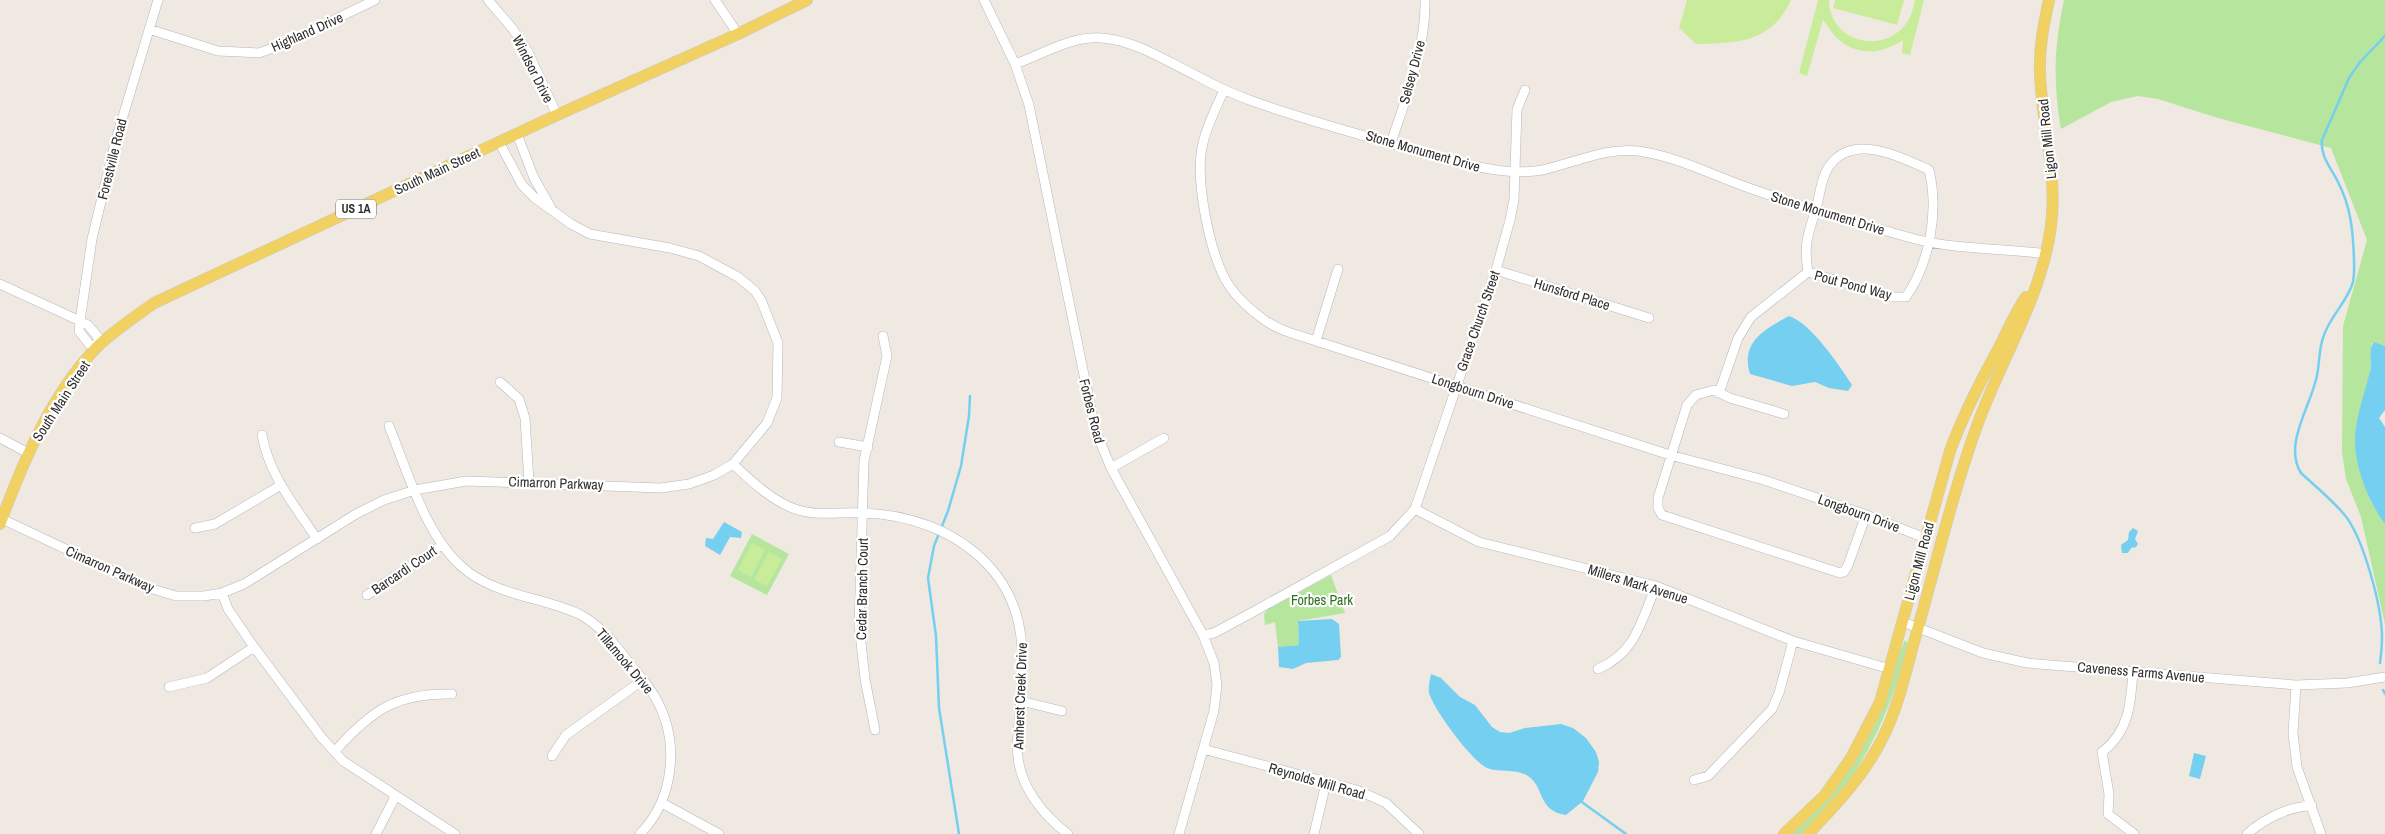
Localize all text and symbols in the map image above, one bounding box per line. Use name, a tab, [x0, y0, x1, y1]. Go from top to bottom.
street label: Highland Drive	[268, 8, 346, 56]
street label: Windsor Drive	[508, 32, 558, 106]
street label: Selsey Drive	[1395, 38, 1429, 106]
street label: Ligon Mill Road	[2034, 98, 2060, 180]
street label: Forestville Road	[93, 117, 131, 201]
street label: Stone Monument Drive	[1364, 126, 1482, 176]
street label: South Main Street	[391, 143, 483, 199]
street label: Stone Monument Drive	[1769, 187, 1887, 239]
road number: US 1A	[336, 200, 376, 218]
street label: Pout Pond Way	[1812, 266, 1894, 304]
street label: Grace Church Street	[1452, 268, 1504, 374]
street label: Hunsford Place	[1532, 274, 1612, 314]
street label: South Main Street	[28, 357, 94, 445]
street label: Longbourn Drive	[1430, 369, 1516, 413]
street label: Forbes Road	[1075, 377, 1109, 445]
street label: Cimarron Parkway	[508, 472, 604, 494]
street label: Longbourn Drive	[1816, 490, 1902, 536]
street label: Ligon Mill Road	[1900, 520, 1938, 602]
street label: Cedar Branch Court	[852, 538, 872, 640]
street label: Cimarron Parkway	[63, 541, 157, 597]
street label: Barcardi Court	[368, 542, 440, 598]
street label: Millers Mark Avenue	[1586, 560, 1690, 608]
park label: Forbes Park	[1291, 591, 1353, 609]
street label: Tillamook Drive	[592, 625, 658, 697]
street label: Amherst Creek Drive	[1009, 642, 1031, 751]
street label: Caveness Farms Avenue	[2077, 657, 2205, 687]
street label: Reynolds Mill Road	[1267, 759, 1367, 803]

